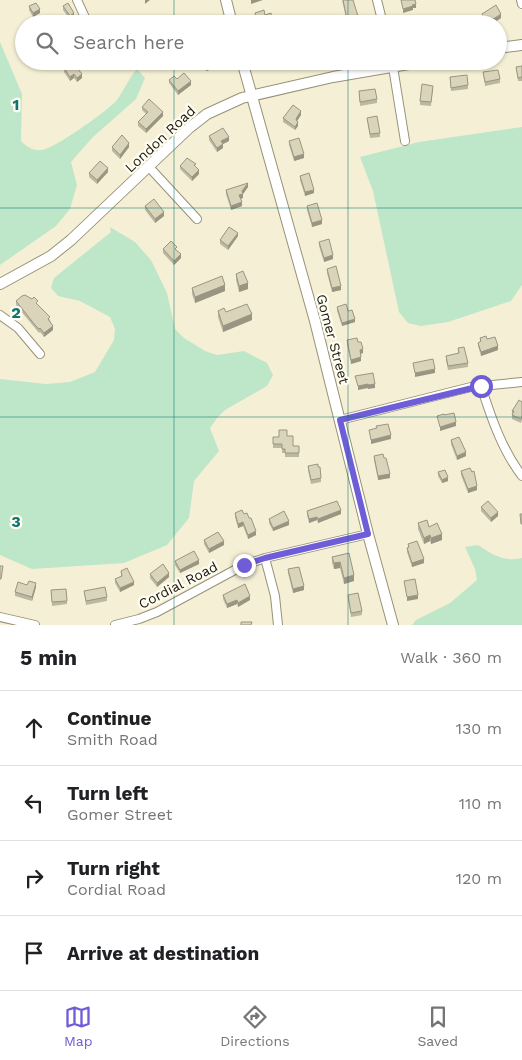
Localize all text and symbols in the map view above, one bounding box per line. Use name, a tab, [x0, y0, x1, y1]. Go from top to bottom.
search box	[15, 15, 507, 70]
icon: search	[33, 29, 61, 57]
text: Search here	[73, 31, 184, 54]
text: 1	[13, 95, 19, 114]
street label: London Road	[122, 102, 198, 176]
street label: Gomer Street	[313, 292, 353, 386]
text: 2	[11, 303, 21, 322]
route start	[470, 375, 493, 398]
text: 3	[11, 512, 21, 531]
route end	[233, 554, 256, 577]
street label: Cordial Road	[136, 558, 220, 612]
text: 5 min	[20, 645, 77, 670]
text: Walk · 360 m	[400, 648, 502, 667]
text: Continue	[67, 707, 151, 730]
icon: ahead	[20, 714, 48, 742]
text: 130 m	[456, 719, 502, 738]
text: Smith Road	[67, 730, 158, 749]
text: Turn left	[67, 782, 148, 805]
icon: left	[20, 789, 48, 817]
text: 110 m	[459, 794, 502, 813]
text: Gomer Street	[67, 805, 172, 824]
text: Turn right	[67, 857, 160, 880]
icon: right	[20, 864, 48, 892]
text: 120 m	[456, 869, 502, 888]
text: Cordial Road	[67, 880, 166, 899]
icon: arrive	[20, 939, 48, 967]
text: Arrive at destination	[67, 942, 259, 965]
tab: Map	[64, 1003, 93, 1049]
tab: Directions	[220, 1003, 290, 1049]
tab: Saved	[417, 1003, 458, 1049]

